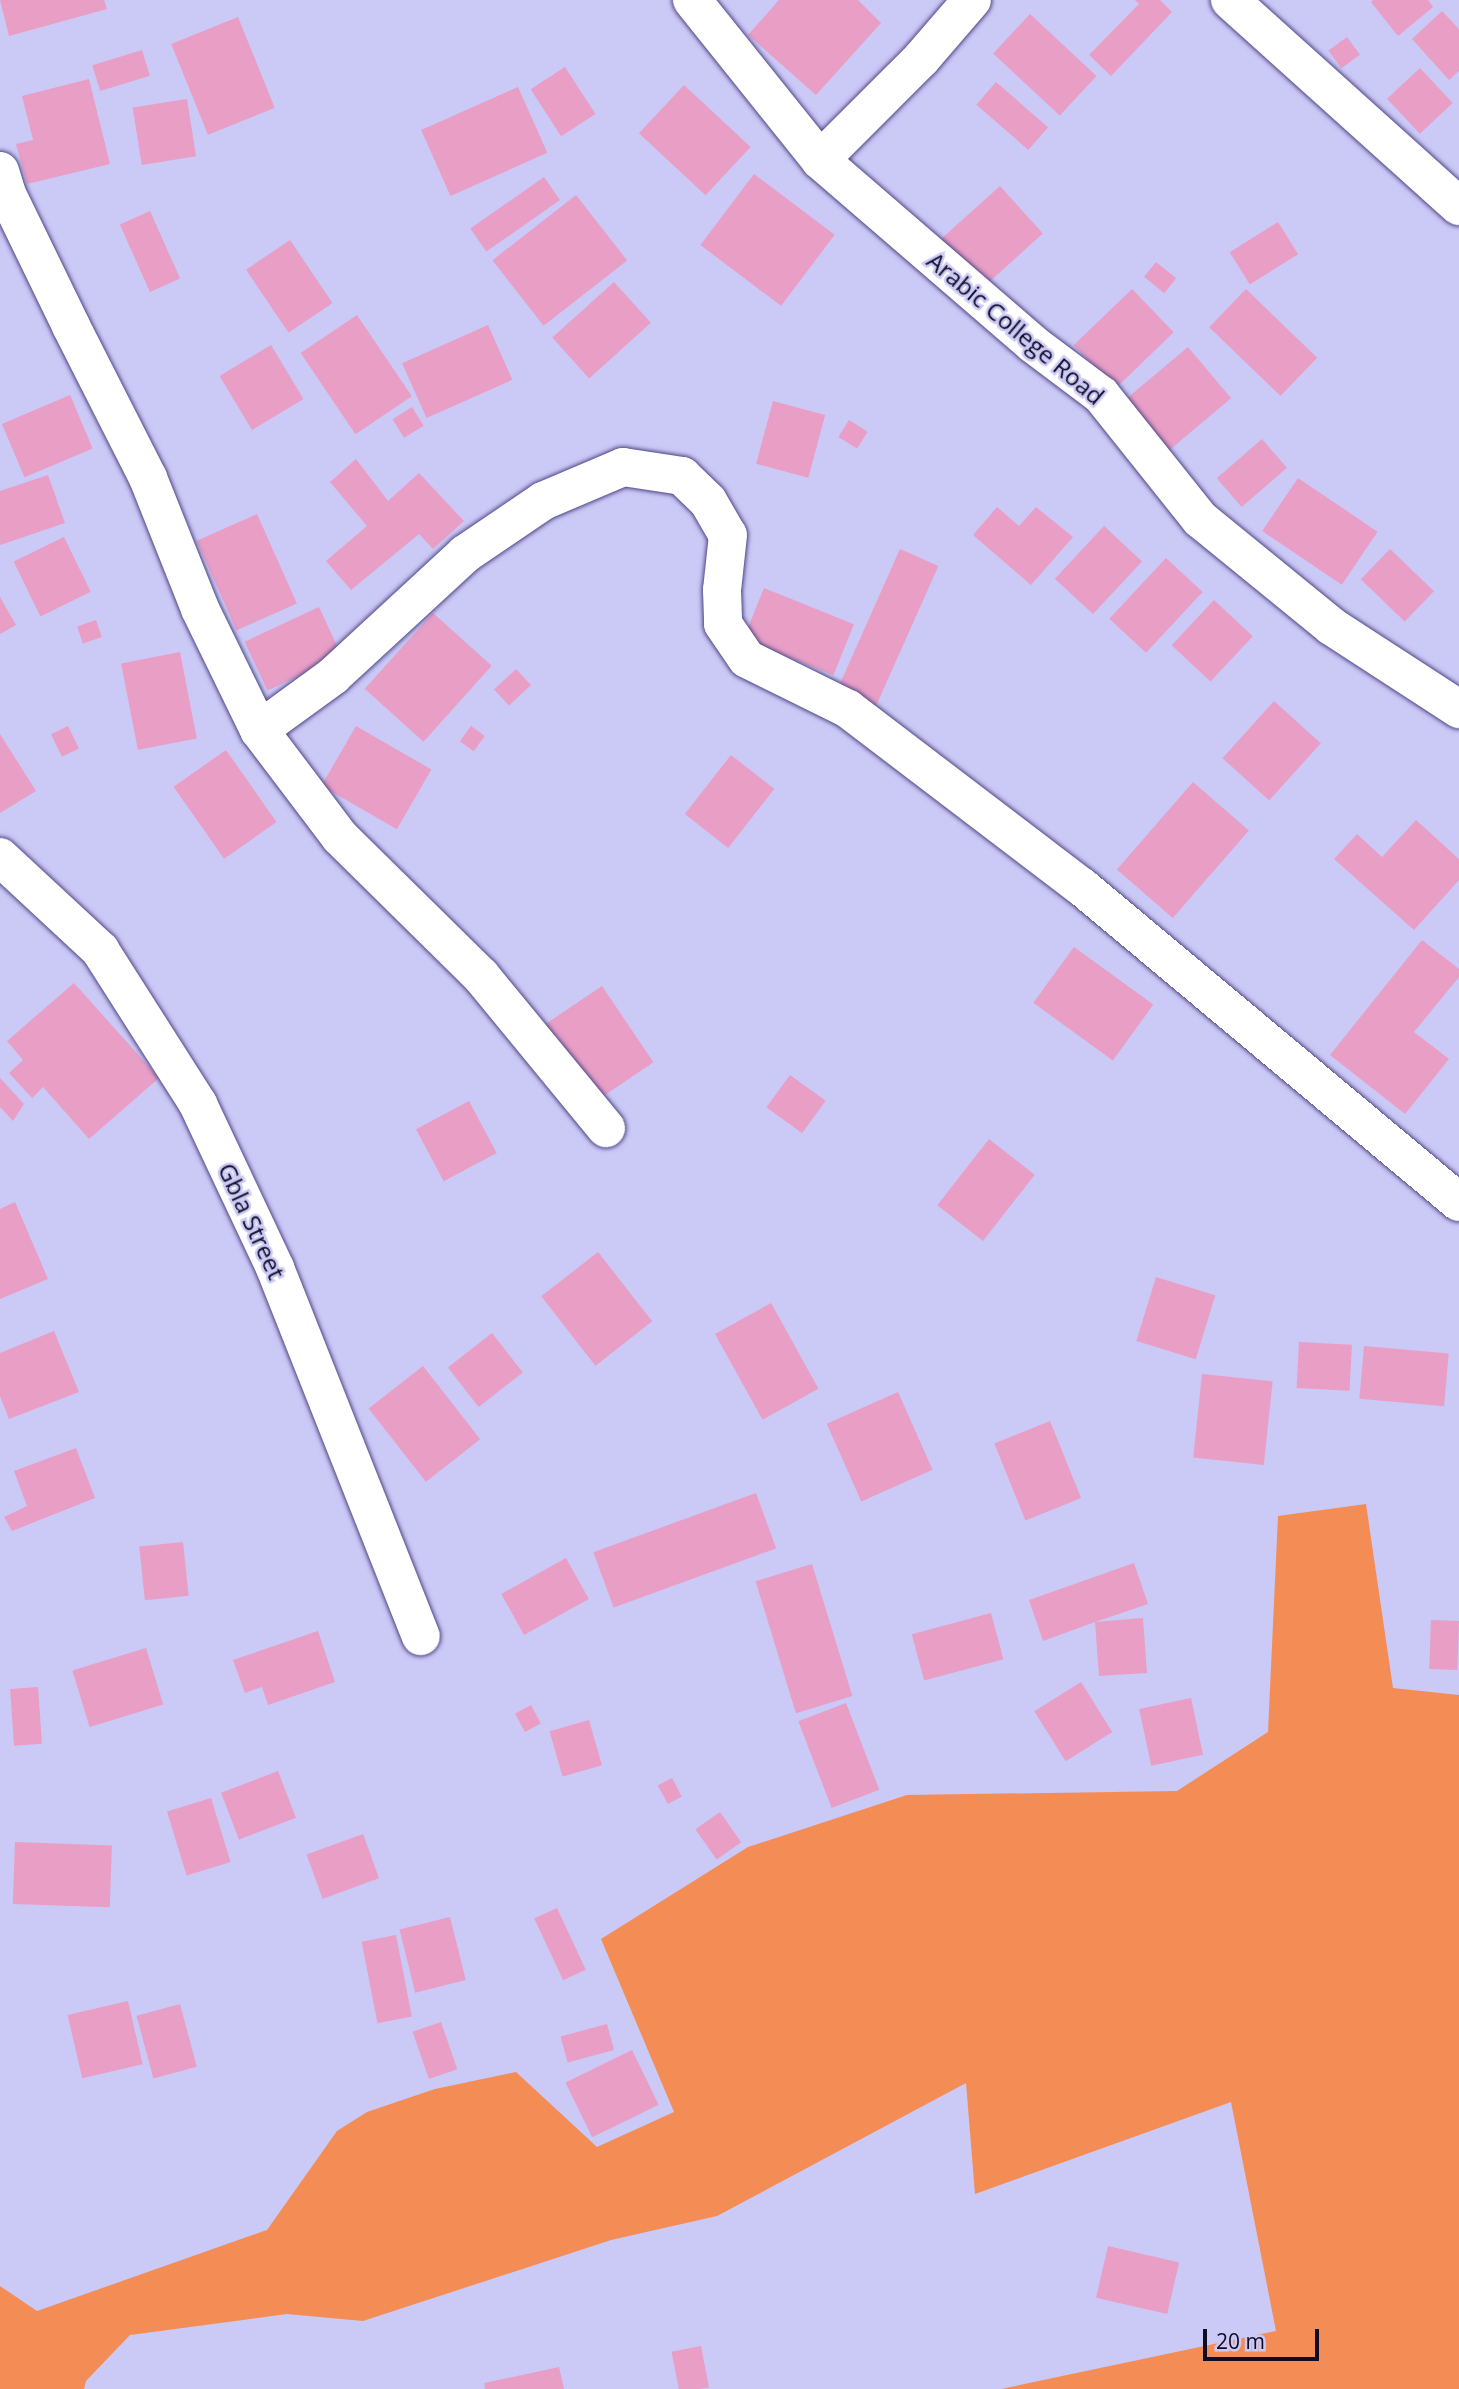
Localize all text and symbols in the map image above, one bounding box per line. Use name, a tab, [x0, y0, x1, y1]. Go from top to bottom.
street label: Arabic College Road	[922, 246, 1110, 410]
street label: Gbla Street	[213, 1158, 291, 1284]
scale bar	[1207, 2316, 1322, 2360]
text: 20 m	[1216, 2327, 1265, 2355]

